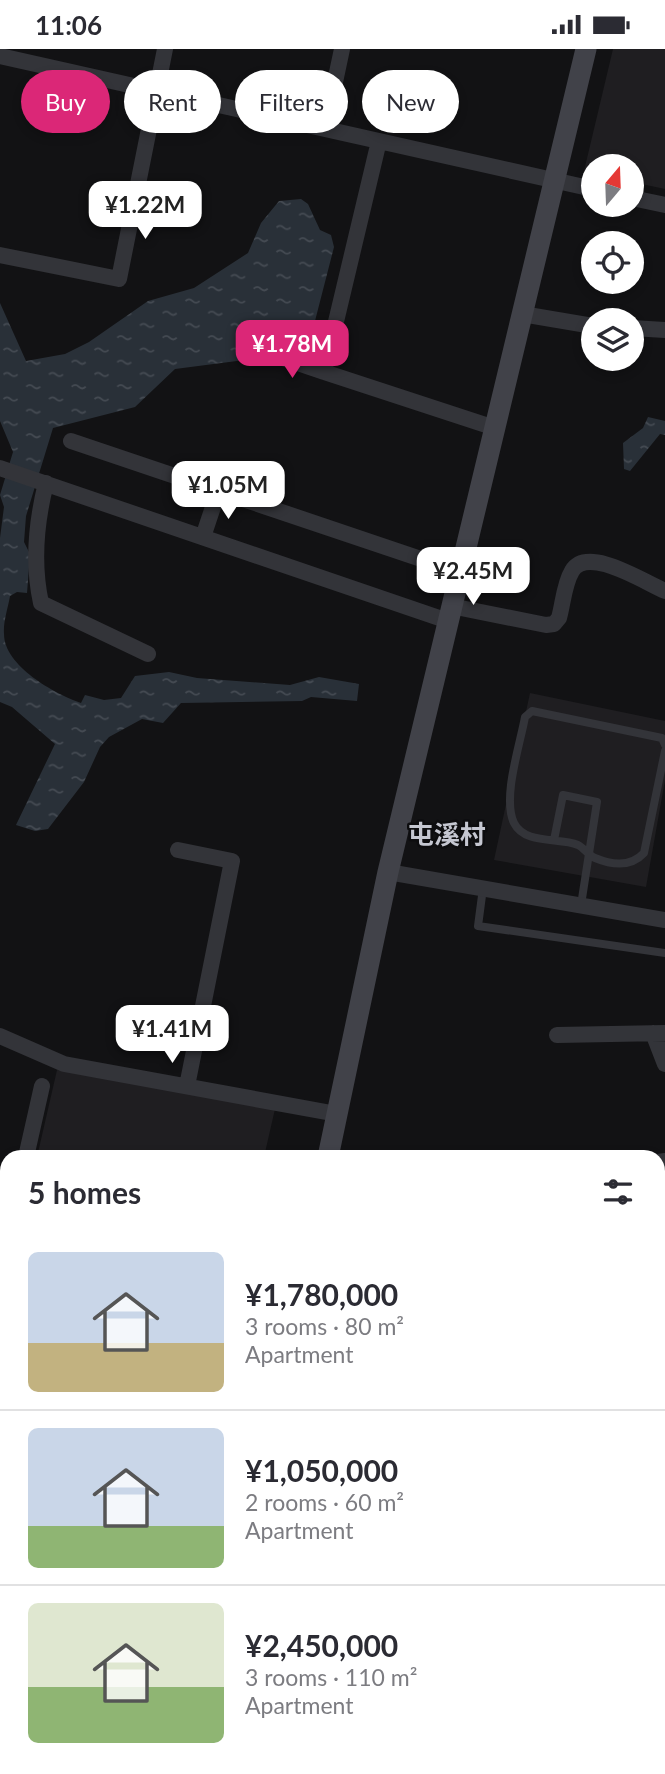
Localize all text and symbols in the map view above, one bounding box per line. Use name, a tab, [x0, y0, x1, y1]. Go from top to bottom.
text: 11:06	[35, 9, 102, 41]
chip: Buy	[21, 70, 110, 133]
chip: Rent	[124, 70, 221, 133]
chip: Filters	[235, 70, 348, 133]
chip: New	[362, 70, 459, 133]
north arrow	[581, 154, 644, 217]
map controls	[581, 154, 644, 371]
pin: ¥1.22M	[88, 181, 202, 241]
text: ¥1.22M	[105, 190, 185, 218]
button: locate	[581, 231, 644, 294]
button: layers	[581, 308, 644, 371]
pin: ¥1.78M	[235, 321, 349, 380]
text: ¥1.78M	[252, 329, 332, 357]
pin: ¥1.05M	[171, 461, 285, 521]
text: ¥1.05M	[188, 470, 268, 498]
pin: ¥2.45M	[416, 547, 530, 607]
text: ¥2.45M	[433, 556, 513, 584]
district label: 屯溪村	[408, 818, 486, 850]
pin: ¥1.41M	[115, 1005, 229, 1065]
text: ¥1.41M	[132, 1014, 212, 1042]
icon: filters	[599, 1173, 637, 1211]
text: 5 homes	[28, 1174, 141, 1210]
text: ¥1,780,000	[245, 1276, 398, 1312]
icon: home	[84, 1280, 168, 1364]
text: 3 rooms · 80 m²	[245, 1312, 404, 1340]
text: Apartment	[245, 1340, 353, 1368]
text: ¥1,050,000	[245, 1452, 398, 1488]
icon: home	[84, 1456, 168, 1540]
text: 2 rooms · 60 m²	[245, 1488, 404, 1516]
text: Apartment	[245, 1516, 353, 1544]
text: ¥2,450,000	[245, 1627, 398, 1663]
icon: home	[84, 1631, 168, 1715]
text: 3 rooms · 110 m²	[245, 1663, 417, 1691]
text: Apartment	[245, 1691, 353, 1719]

